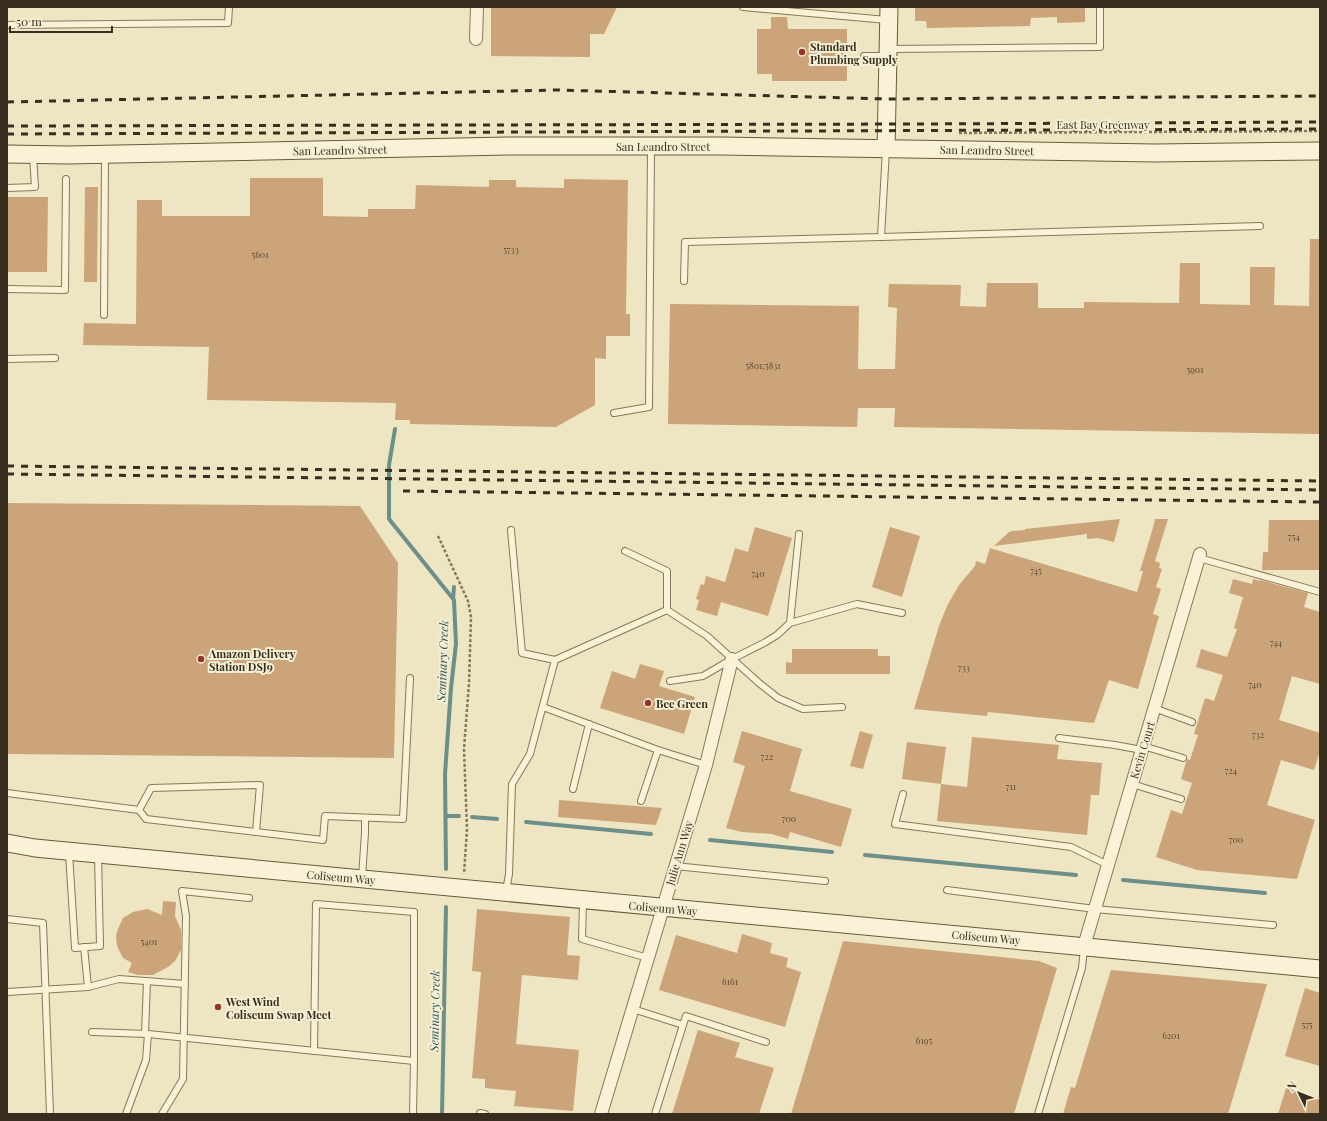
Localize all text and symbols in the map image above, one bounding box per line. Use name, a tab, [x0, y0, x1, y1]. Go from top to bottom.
scale bar	[10, 8, 112, 34]
text: 50 m	[16, 13, 42, 29]
place label: Standard Plumbing Supply	[810, 39, 898, 67]
marker: Standard Plumbing Supply	[797, 47, 807, 57]
street label: East Bay Greenway	[1056, 117, 1150, 132]
street label: San Leandro Street	[616, 139, 710, 154]
street label: San Leandro Street	[293, 142, 387, 158]
street label: San Leandro Street	[940, 142, 1034, 158]
house number: 5733	[503, 243, 519, 255]
house number: 5601	[251, 248, 269, 260]
house number: 5801;5831	[745, 359, 781, 371]
house number: 5901	[1186, 363, 1204, 375]
house number: 754	[1288, 530, 1300, 542]
house number: 745	[1030, 564, 1042, 576]
house number: 740	[751, 567, 765, 579]
water label: Seminary Creek	[433, 620, 451, 703]
house number: 744	[1270, 636, 1283, 648]
place label: Amazon Delivery Station DSJ9	[208, 646, 296, 674]
marker: Amazon Delivery Station DSJ9	[196, 654, 206, 664]
house number: 733	[958, 661, 970, 673]
house number: 740	[1248, 678, 1262, 690]
place label: Bee Green	[656, 696, 708, 711]
marker: Bee Green	[643, 698, 653, 708]
street label: Kevin Court	[1126, 719, 1158, 781]
house number: 732	[1252, 728, 1264, 740]
house number: 722	[761, 750, 773, 762]
house number: 724	[1225, 764, 1238, 776]
house number: 711	[1006, 780, 1017, 792]
house number: 700	[782, 812, 796, 824]
street label: Julie Ann Way	[662, 818, 696, 888]
house number: 700	[1229, 833, 1243, 845]
street label: Coliseum Way	[306, 867, 377, 888]
street label: Coliseum Way	[628, 898, 699, 919]
street label: Coliseum Way	[951, 927, 1022, 948]
house number: 5401	[141, 935, 158, 947]
water label: Seminary Creek	[425, 970, 443, 1053]
house number: 6161	[722, 975, 739, 987]
place label: West Wind Coliseum Swap Meet	[225, 994, 331, 1022]
marker: West Wind Coliseum Swap Meet	[213, 1002, 223, 1012]
house number: 575	[1301, 1018, 1313, 1030]
house number: 6201	[1162, 1029, 1181, 1041]
house number: 6195	[916, 1034, 932, 1046]
north arrow	[1279, 1073, 1319, 1113]
text: N	[1283, 1078, 1300, 1094]

